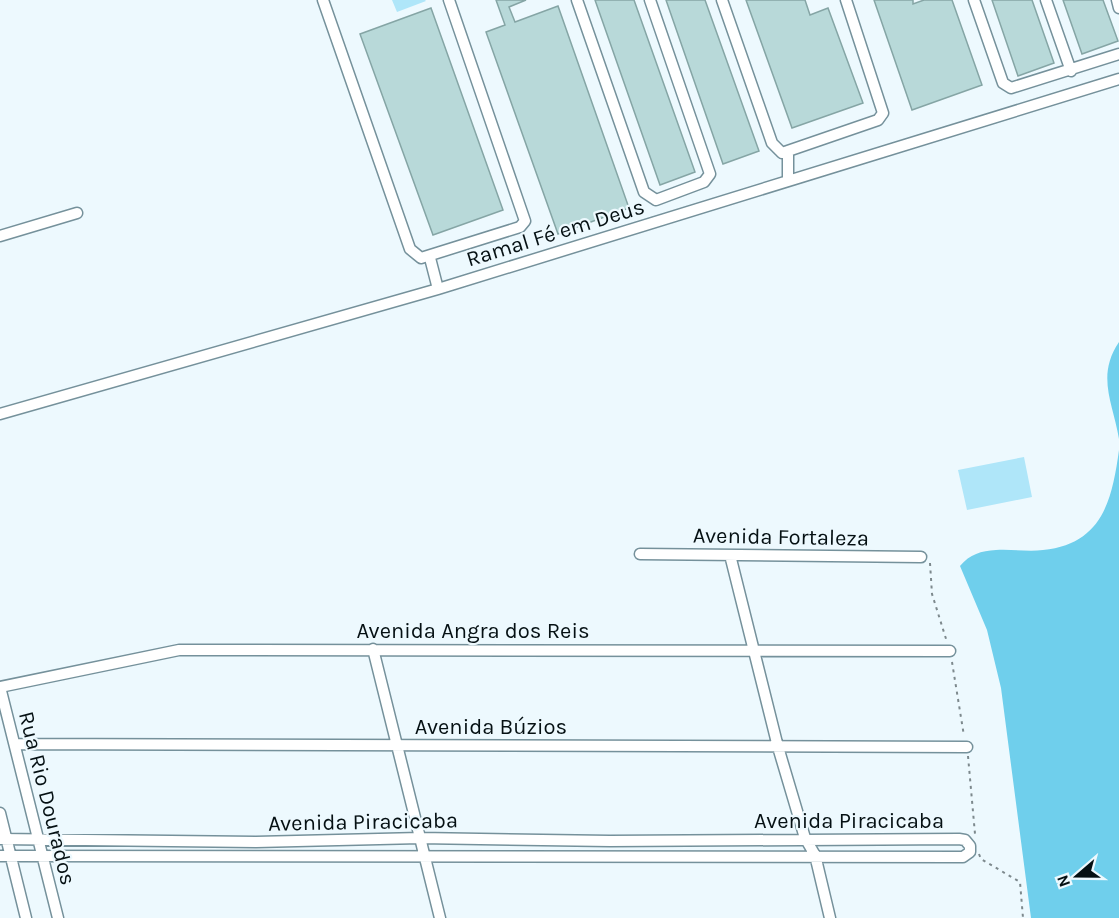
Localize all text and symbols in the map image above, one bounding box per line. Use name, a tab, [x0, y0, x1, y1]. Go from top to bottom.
street label: Ramal Fé em Deus	[463, 193, 648, 272]
street label: Avenida Fortaleza	[693, 522, 869, 552]
street label: Avenida Angra dos Reis	[356, 618, 590, 644]
street label: Rua Rio Dourados	[13, 709, 81, 888]
street label: Avenida Búzios	[415, 714, 567, 740]
street label: Avenida Piracicaba	[268, 807, 458, 837]
street label: Avenida Piracicaba	[754, 808, 944, 834]
north arrow	[1047, 846, 1107, 906]
text: N	[1052, 872, 1074, 890]

